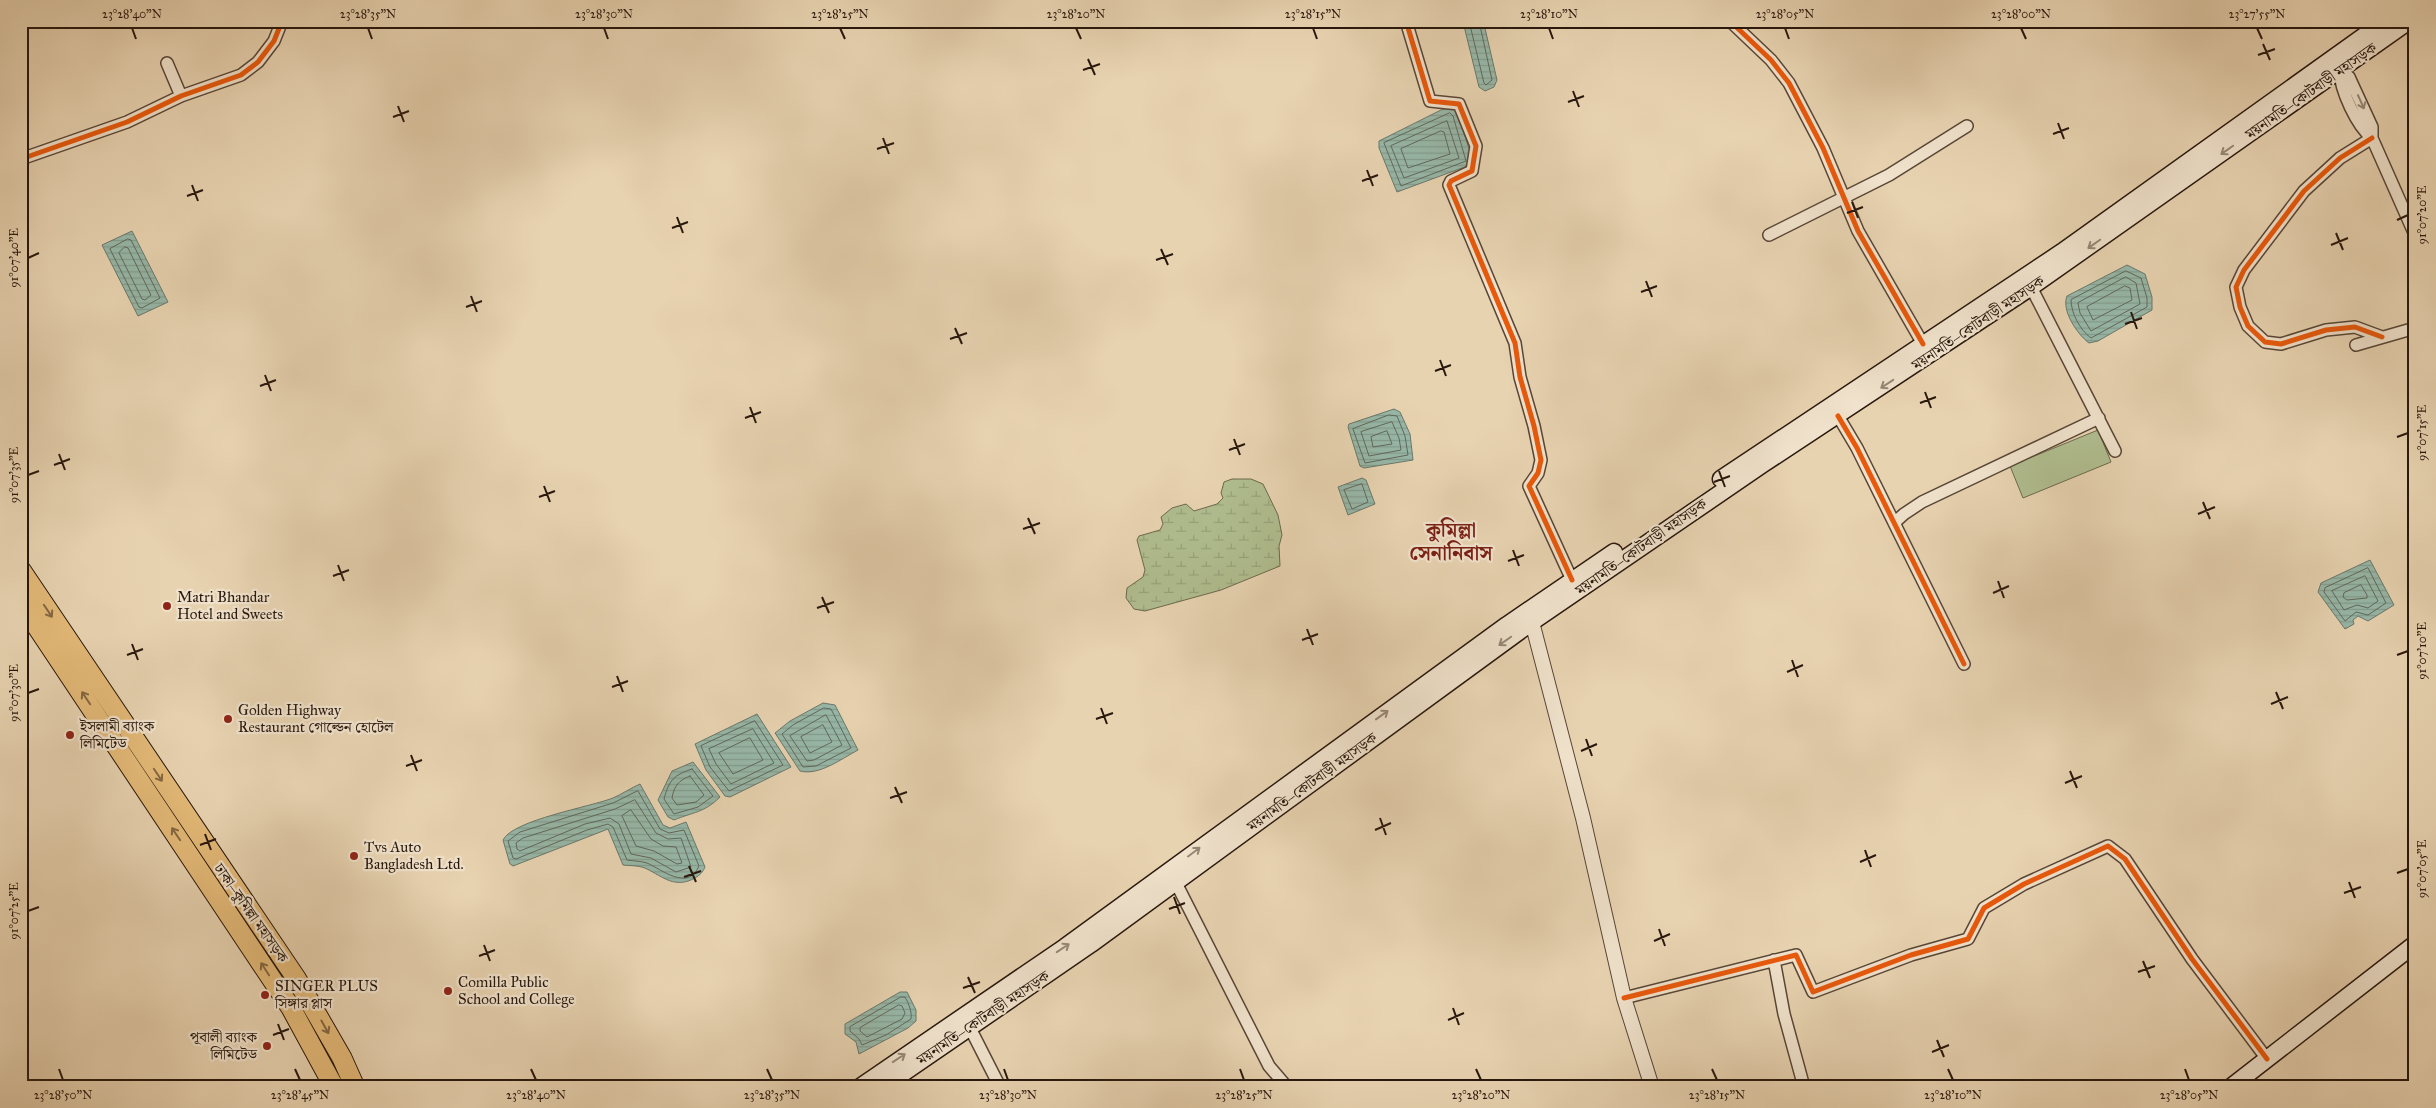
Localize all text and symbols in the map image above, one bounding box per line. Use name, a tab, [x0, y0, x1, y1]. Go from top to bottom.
text: 23°28'40"N	[102, 7, 162, 21]
text: 23°28'35"N	[340, 7, 396, 21]
text: 23°28'30"N	[575, 7, 633, 21]
text: 23°28'25"N	[811, 7, 869, 21]
text: 23°28'20"N	[1046, 7, 1106, 21]
text: 23°28'15"N	[1285, 7, 1341, 21]
text: 23°28'10"N	[1520, 7, 1578, 21]
text: 23°28'05"N	[1756, 7, 1814, 21]
text: 23°28'00"N	[1991, 7, 2051, 21]
text: 23°27'55"N	[2229, 7, 2285, 21]
street label: ময়নামতি–কোটবাড়ী মহাসড়ক	[2241, 39, 2381, 144]
one-way arrow	[2356, 94, 2366, 109]
one-way arrow	[2220, 145, 2234, 155]
text: 91°07'20"E	[2415, 185, 2429, 244]
text: 91°07'40"E	[7, 228, 21, 288]
one-way arrow	[2087, 239, 2101, 249]
street label: ময়নামতি–কোটবাড়ী মহাসড়ক	[1907, 272, 2048, 375]
one-way arrow	[1880, 379, 1894, 389]
text: 91°07'15"E	[2415, 404, 2429, 461]
text: 91°07'35"E	[7, 446, 21, 503]
street label: ময়নামতি–কোটবাড়ী মহাসড়ক	[1571, 495, 1711, 600]
district label: কুমিল্লা সেনানিবাস	[1410, 517, 1493, 565]
place label: Matri Bhandar Hotel and Sweets	[177, 588, 283, 623]
marker: Matri Bhandar Hotel and Sweets	[161, 600, 173, 612]
one-way arrow	[43, 604, 53, 618]
text: 91°07'10"E	[2415, 622, 2429, 680]
one-way arrow	[1498, 636, 1512, 646]
text: 91°07'30"E	[7, 664, 21, 722]
one-way arrow	[81, 692, 91, 706]
place label: Golden Highway Restaurant গোল্ডেন হোটেল	[238, 701, 394, 736]
one-way arrow	[1375, 710, 1389, 720]
marker: Golden Highway Restaurant গোল্ডেন হোটেল	[222, 713, 234, 725]
place label: ইসলামী ব্যাংক লিমিটেড	[79, 717, 155, 752]
marker: ইসলামী ব্যাংক লিমিটেড	[64, 729, 76, 741]
street label: ময়নামতি–কোটবাড়ী মহাসড়ক	[1243, 729, 1381, 836]
one-way arrow	[153, 768, 163, 782]
one-way arrow	[171, 827, 181, 841]
place label: Tvs Auto Bangladesh Ltd.	[364, 838, 464, 873]
text: 91°07'05"E	[2415, 839, 2429, 898]
one-way arrow	[1187, 847, 1201, 857]
marker: Tvs Auto Bangladesh Ltd.	[348, 850, 360, 862]
street label: ঢাকা–কুমিল্লা মহাসড়ক	[210, 859, 292, 966]
text: 91°07'25"E	[7, 882, 21, 940]
one-way arrow	[1056, 943, 1070, 953]
one-way arrow	[260, 963, 270, 977]
street label: ময়নামতি–কোটবাড়ী মহাসড়ক	[912, 967, 1053, 1070]
place label: Comilla Public School and College	[458, 973, 574, 1008]
place label: SINGER PLUS সিঙ্গার প্লাস	[274, 977, 378, 1012]
marker: Comilla Public School and College	[442, 985, 454, 997]
marker: SINGER PLUS সিঙ্গার প্লাস	[259, 989, 271, 1001]
one-way arrow	[321, 1019, 330, 1034]
place label: পূবালী ব্যাংক লিমিটেড	[190, 1028, 258, 1063]
marker: পূবালী ব্যাংক লিমিটেড	[261, 1040, 273, 1052]
one-way arrow	[892, 1053, 906, 1063]
text: 23°28'50"N	[34, 1088, 92, 1102]
text: 23°28'45"N	[271, 1088, 329, 1102]
text: 23°28'40"N	[506, 1088, 566, 1102]
text: 23°28'35"N	[744, 1088, 800, 1102]
text: 23°28'30"N	[979, 1088, 1037, 1102]
text: 23°28'25"N	[1215, 1088, 1273, 1102]
text: 23°28'20"N	[1451, 1088, 1511, 1102]
text: 23°28'15"N	[1689, 1088, 1745, 1102]
text: 23°28'10"N	[1924, 1088, 1982, 1102]
text: 23°28'05"N	[2160, 1088, 2218, 1102]

